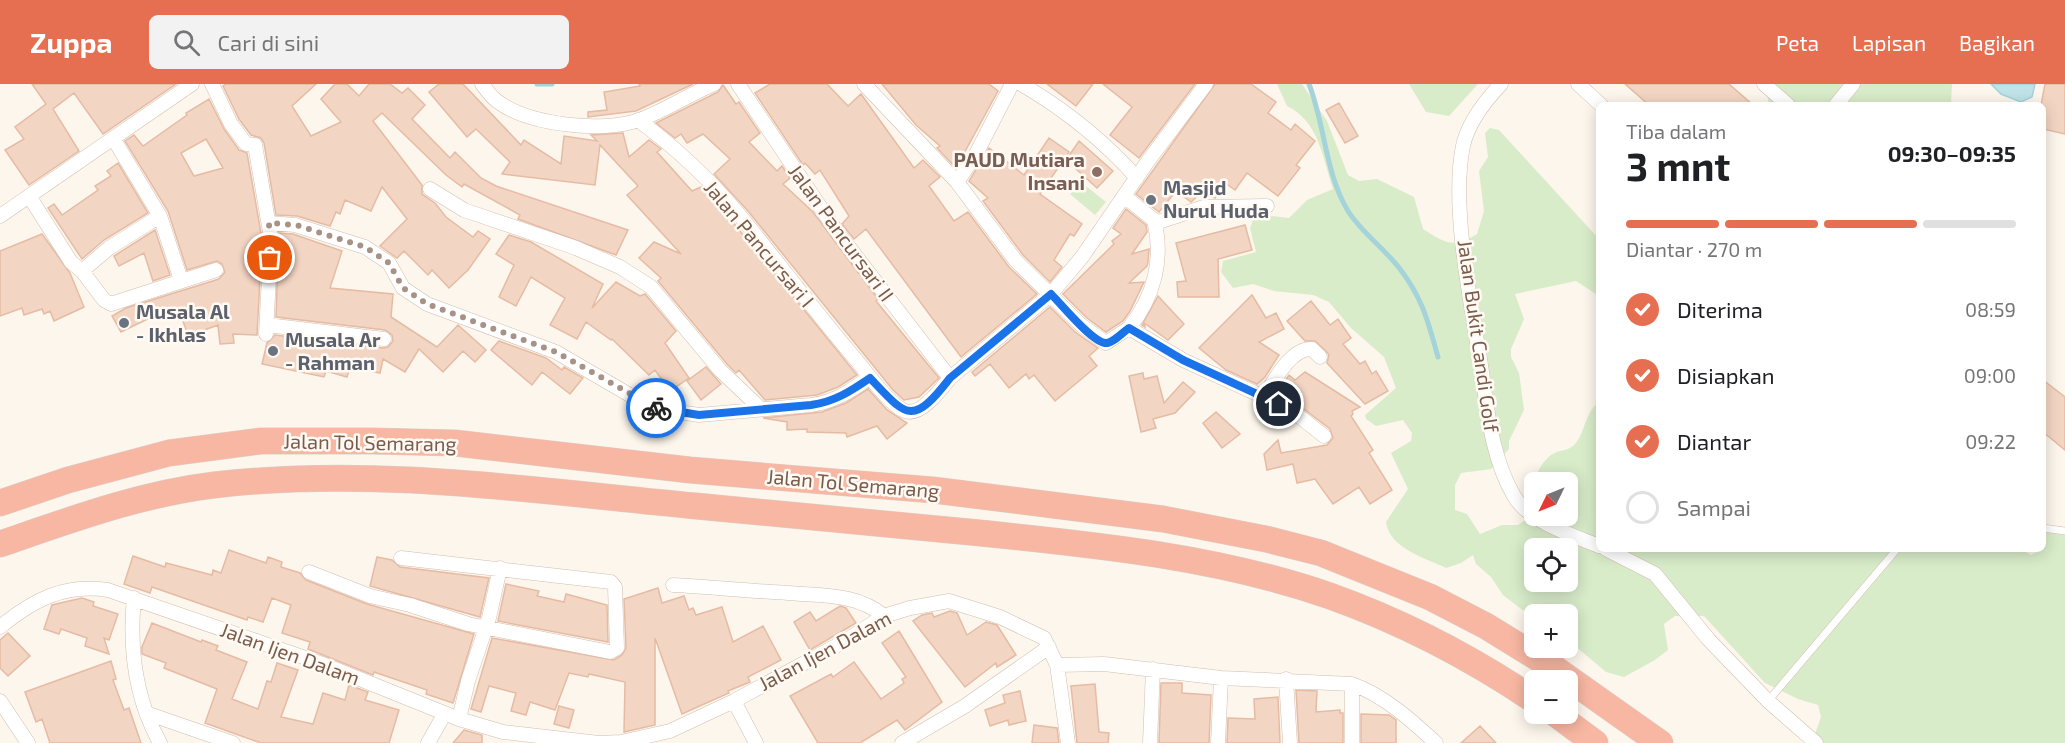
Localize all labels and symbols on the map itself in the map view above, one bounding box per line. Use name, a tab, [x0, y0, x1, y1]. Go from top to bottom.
place label: PAUD Mutiara Insani	[954, 147, 1085, 194]
street label: Jalan Pancursari II	[784, 159, 900, 306]
marker: PAUD Mutiara Insani	[1090, 165, 1104, 179]
street label: Jalan Pancursari I	[700, 175, 820, 312]
place label: Masjid Nurul Huda	[1163, 175, 1269, 222]
marker: Masjid Nurul Huda	[1144, 193, 1158, 207]
pin	[244, 232, 295, 283]
street label: Jalan Bukit Candi Golf	[1454, 238, 1504, 434]
place label: Musala Al - Ikhlas	[136, 299, 230, 346]
marker: Musala Al - Ikhlas	[117, 316, 131, 330]
place label: Musala Ar - Rahman	[285, 327, 381, 374]
marker: Musala Ar - Rahman	[266, 344, 280, 358]
courier	[626, 378, 686, 438]
pin	[1253, 378, 1304, 429]
street label: Jalan Tol Semarang	[283, 428, 457, 456]
street label: Jalan Tol Semarang	[766, 464, 940, 503]
north arrow	[1524, 472, 1578, 526]
street label: Jalan Ijen Dalam	[754, 605, 895, 695]
street label: Jalan Ijen Dalam	[217, 617, 363, 689]

